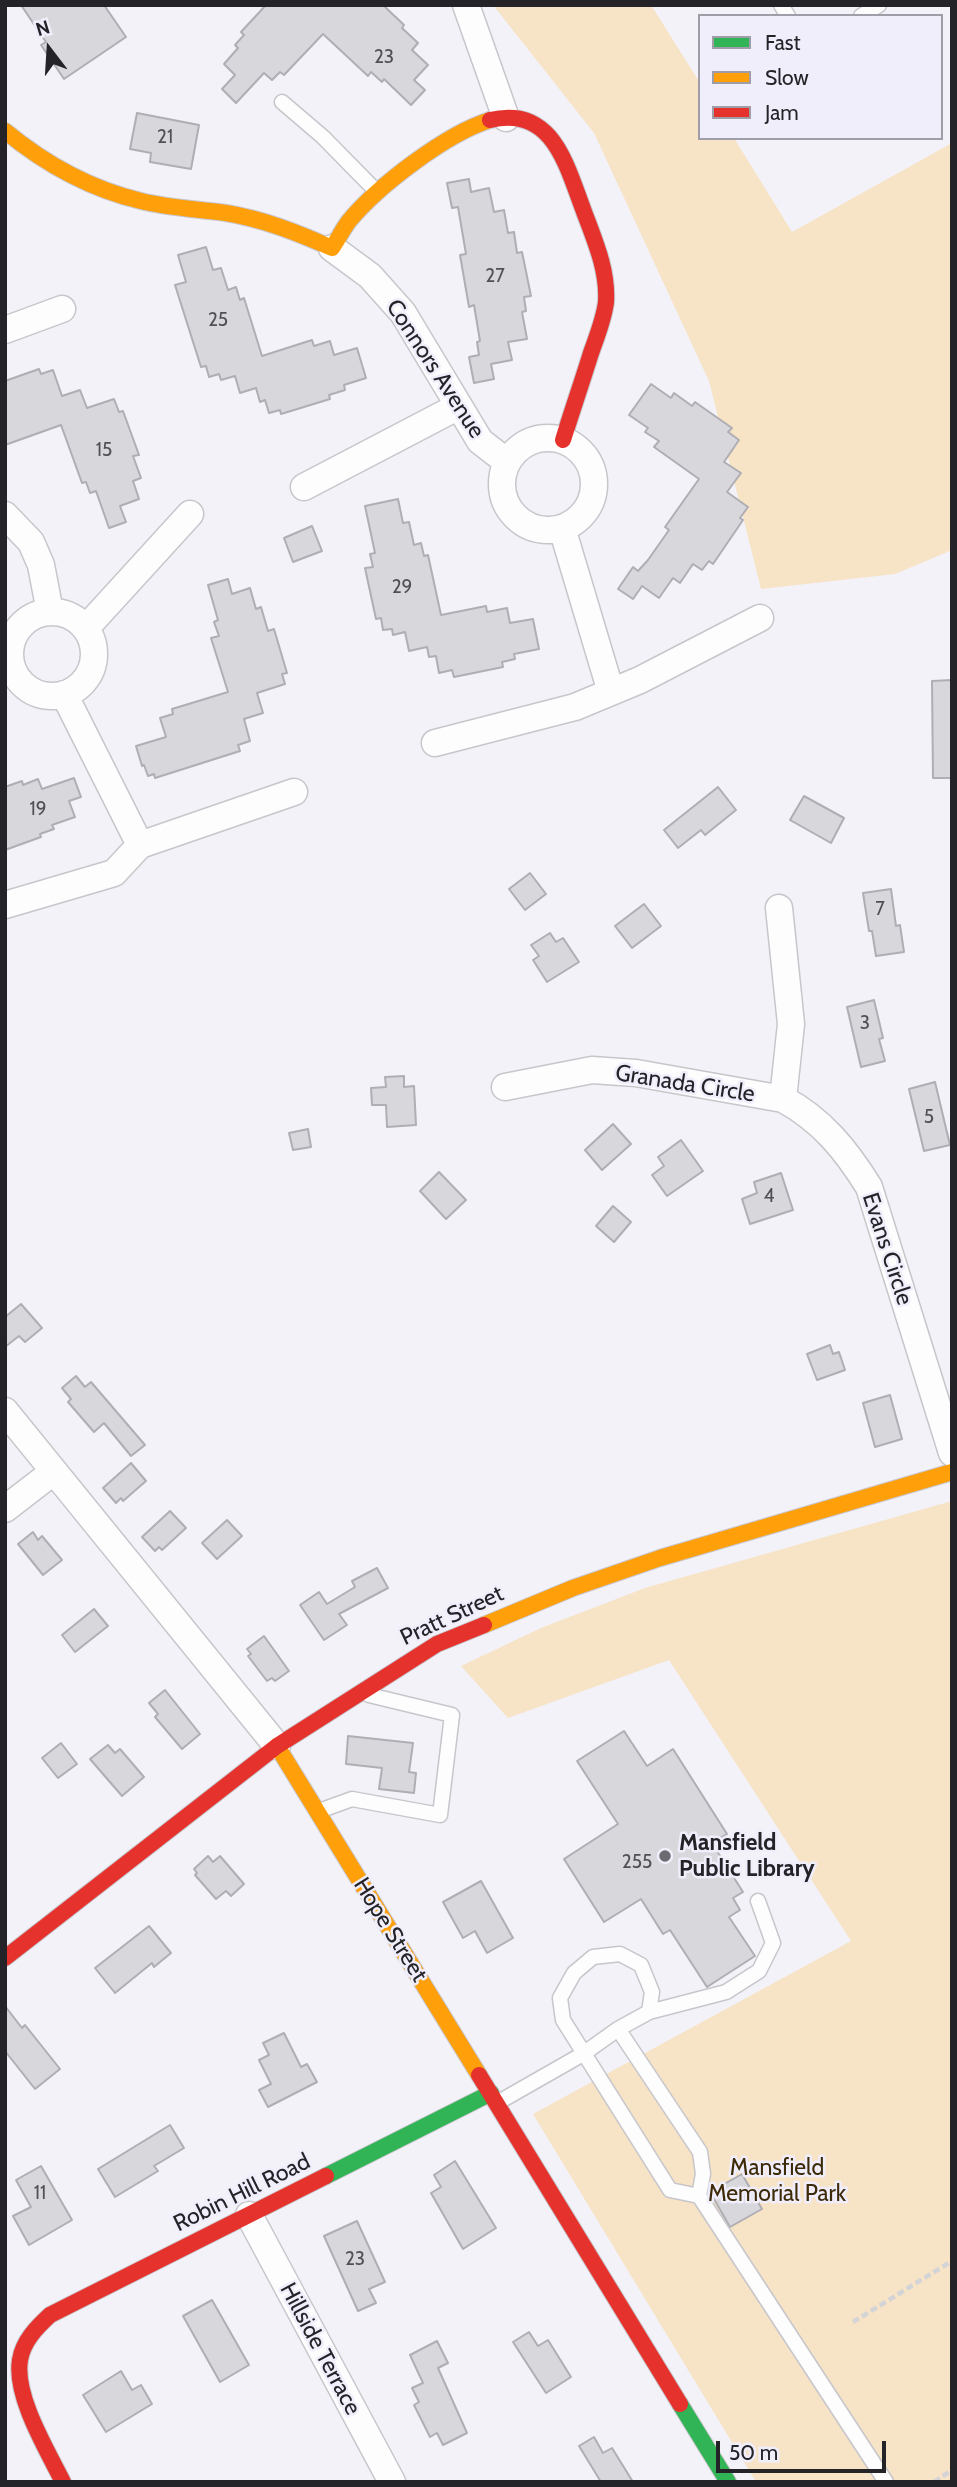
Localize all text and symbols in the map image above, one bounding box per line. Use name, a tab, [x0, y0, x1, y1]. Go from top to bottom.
north arrow	[14, 14, 84, 84]
legend	[698, 14, 943, 140]
text: N	[33, 15, 53, 41]
text: Fast	[765, 30, 801, 55]
house number: 23	[374, 46, 394, 68]
text: Slow	[765, 65, 809, 90]
text: Jam	[765, 100, 799, 125]
house number: 21	[157, 126, 173, 148]
house number: 27	[485, 265, 505, 287]
street label: Connors Avenue	[380, 294, 490, 444]
house number: 25	[208, 309, 228, 331]
house number: 15	[96, 439, 112, 461]
house number: 29	[392, 576, 412, 598]
house number: 19	[30, 798, 46, 820]
house number: 7	[875, 898, 885, 920]
house number: 3	[860, 1012, 870, 1034]
street label: Granada Circle	[613, 1059, 757, 1109]
house number: 5	[924, 1106, 934, 1128]
house number: 4	[764, 1185, 774, 1207]
street label: Evans Circle	[856, 1189, 918, 1309]
street label: Pratt Street	[396, 1580, 508, 1652]
place label: Mansfield Public Library	[679, 1829, 815, 1883]
marker: Mansfield Public Library	[657, 1848, 673, 1864]
house number: 255	[622, 1851, 652, 1873]
street label: Hope Street	[347, 1873, 433, 1987]
street label: Robin Hill Road	[169, 2148, 315, 2238]
park label: Mansfield Memorial Park	[708, 2154, 846, 2208]
house number: 11	[34, 2182, 46, 2204]
house number: 23	[345, 2248, 365, 2270]
street label: Hillside Terrace	[274, 2278, 366, 2420]
scale bar	[719, 2428, 889, 2472]
text: 50 m	[729, 2440, 778, 2465]

